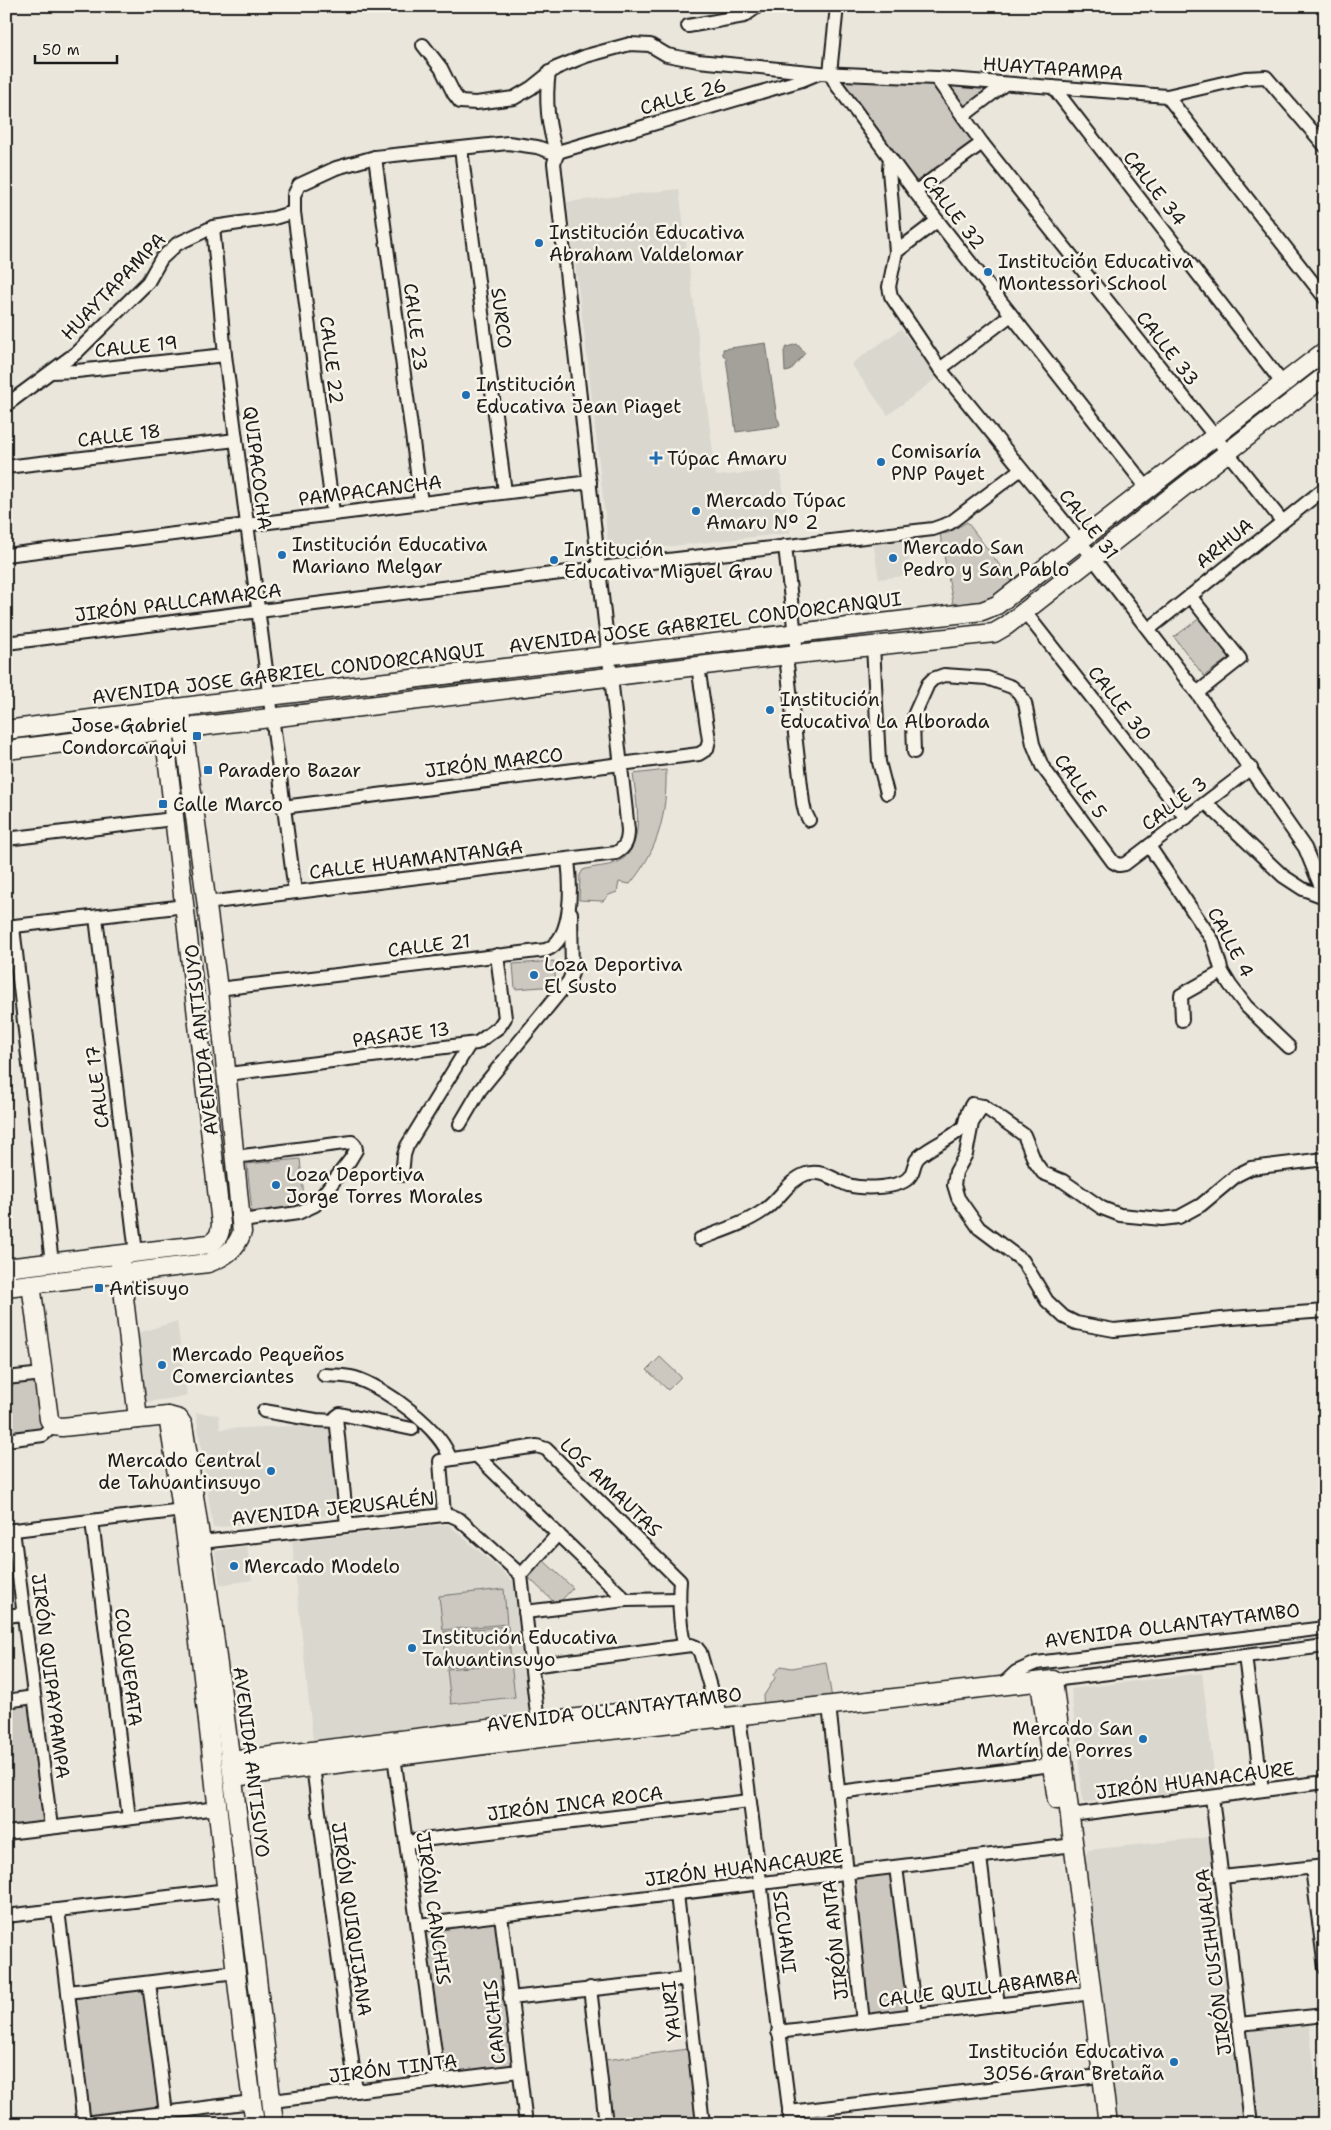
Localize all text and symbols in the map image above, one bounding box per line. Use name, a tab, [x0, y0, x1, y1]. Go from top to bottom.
scale bar	[35, 32, 118, 64]
text: 50 m	[42, 40, 80, 60]
street label: HUAYTAPAMPA	[982, 51, 1124, 86]
street label: CALLE 26	[637, 72, 729, 121]
street label: CALLE 34	[1117, 146, 1192, 231]
street label: CALLE 32	[917, 170, 991, 255]
place label: Institución Educativa Abraham Valdelomar	[549, 220, 745, 267]
street label: HUAYTAPAMPA	[55, 227, 171, 346]
marker: Institución Educativa Abraham Valdelomar	[533, 237, 545, 249]
place label: Institución Educativa Montessori School	[998, 249, 1194, 296]
marker: Institución Educativa Montessori School	[982, 266, 994, 278]
street label: CALLE 23	[398, 282, 433, 373]
street label: SURCO	[485, 286, 518, 350]
street label: CALLE 33	[1131, 306, 1205, 391]
street label: CALLE 22	[314, 315, 349, 406]
street label: CALLE 19	[93, 330, 179, 363]
place label: Institución Educativa Jean Piaget	[476, 372, 682, 419]
marker: Institución Educativa Jean Piaget	[460, 389, 472, 401]
street label: QUIPACOCHA	[238, 405, 278, 532]
street label: CALLE 18	[76, 418, 162, 453]
place label: Comisaría PNP Payet	[891, 439, 985, 486]
place label: Túpac Amaru	[667, 446, 787, 471]
marker: Túpac Amaru	[649, 451, 663, 465]
marker: Comisaría PNP Payet	[875, 456, 887, 468]
street label: PAMPACANCHA	[297, 469, 443, 512]
street label: CALLE 31	[1053, 484, 1124, 565]
place label: Mercado Túpac Amaru N° 2	[706, 488, 846, 535]
marker: Mercado Túpac Amaru N° 2	[690, 505, 702, 517]
street label: ARHUA	[1190, 512, 1258, 574]
place label: Institución Educativa Mariano Melgar	[292, 532, 488, 579]
place label: Mercado San Pedro y San Pablo	[903, 535, 1069, 582]
place label: Institución Educativa Miguel Grau	[564, 537, 773, 584]
marker: Institución Educativa Mariano Melgar	[276, 549, 288, 561]
marker: Mercado San Pedro y San Pablo	[887, 552, 899, 564]
marker: Institución Educativa Miguel Grau	[548, 554, 560, 566]
street label: JIRÓN PALLCAMARCA	[73, 576, 283, 628]
street label: AVENIDA JOSE GABRIEL CONDORCANQUI	[507, 586, 903, 659]
street label: AVENIDA JOSE GABRIEL CONDORCANQUI	[90, 637, 486, 710]
street label: CALLE 30	[1082, 660, 1157, 746]
place label: Institución Educativa La Alborada	[780, 687, 990, 734]
marker: Institución Educativa La Alborada	[764, 704, 776, 716]
place label: Jose Gabriel Condorcanqui	[62, 713, 187, 760]
marker: Jose Gabriel Condorcanqui	[191, 730, 203, 742]
street label: JIRÓN MARCO	[423, 741, 565, 783]
street label: CALLE 5	[1049, 749, 1113, 824]
place label: Paradero Bazar	[218, 758, 361, 783]
marker: Paradero Bazar	[202, 764, 214, 776]
street label: CALLE 3	[1136, 770, 1212, 836]
place label: Calle Marco	[173, 792, 283, 817]
marker: Calle Marco	[157, 798, 169, 810]
street label: CALLE HUAMANTANGA	[308, 834, 525, 885]
street label: CALLE 4	[1202, 903, 1259, 982]
street label: CALLE 21	[386, 928, 472, 963]
street label: AVENIDA ANTISUYO	[179, 943, 224, 1137]
place label: Loza Deportiva El Susto	[544, 952, 682, 999]
marker: Loza Deportiva El Susto	[528, 969, 540, 981]
street label: PASAJE 13	[351, 1016, 451, 1053]
street label: CALLE 17	[80, 1044, 115, 1130]
place label: Loza Deportiva Jorge Torres Morales	[286, 1162, 483, 1209]
marker: Loza Deportiva Jorge Torres Morales	[270, 1179, 282, 1191]
place label: Antisuyo	[109, 1276, 189, 1301]
marker: Antisuyo	[93, 1282, 105, 1294]
place label: Mercado Pequeños Comerciantes	[172, 1342, 345, 1389]
marker: Mercado Pequeños Comerciantes	[156, 1359, 168, 1371]
street label: LOS AMAUTAS	[554, 1432, 667, 1542]
place label: Mercado Central de Tahuantinsuyo	[98, 1448, 261, 1495]
marker: Mercado Central de Tahuantinsuyo	[265, 1465, 277, 1477]
street label: AVENIDA JERUSALÉN	[230, 1484, 436, 1532]
place label: Mercado Modelo	[244, 1554, 400, 1579]
marker: Mercado Modelo	[228, 1560, 240, 1572]
street label: JIRÓN QUIPAYPAMPA	[26, 1572, 77, 1780]
street label: AVENIDA OLLANTAYTAMBO	[1043, 1597, 1301, 1654]
street label: COLQUEPATA	[109, 1607, 148, 1728]
place label: Institución Educativa Tahuantinsuyo	[422, 1625, 618, 1672]
marker: Institución Educativa Tahuantinsuyo	[406, 1642, 418, 1654]
street label: AVENIDA ANTISUYO	[227, 1665, 276, 1859]
street label: AVENIDA OLLANTAYTAMBO	[485, 1681, 743, 1738]
place label: Mercado San Martín de Porres	[977, 1716, 1133, 1763]
marker: Mercado San Martín de Porres	[1137, 1733, 1149, 1745]
street label: JIRÓN HUANACAURE	[1094, 1755, 1296, 1805]
street label: JIRÓN INCA ROCA	[485, 1779, 665, 1827]
street label: JIRÓN QUIQUIJANA	[326, 1820, 379, 2018]
street label: JIRÓN CANCHIS	[410, 1830, 458, 1986]
street label: JIRÓN HUANACAURE	[643, 1842, 845, 1892]
street label: JIRÓN CUSIHUALPA	[1189, 1867, 1237, 2057]
street label: JIRÓN ANTA	[816, 1878, 854, 2001]
street label: SICUANI	[767, 1889, 802, 1975]
street label: CALLE QUILLABAMBA	[877, 1964, 1080, 2013]
street label: CANCHIS	[478, 1978, 511, 2066]
street label: YAURI	[656, 1979, 687, 2042]
place label: Institución Educativa 3056 Gran Bretaña	[969, 2039, 1164, 2086]
street label: JIRÓN TINTA	[327, 2047, 459, 2089]
marker: Institución Educativa 3056 Gran Bretaña	[1168, 2056, 1180, 2068]

